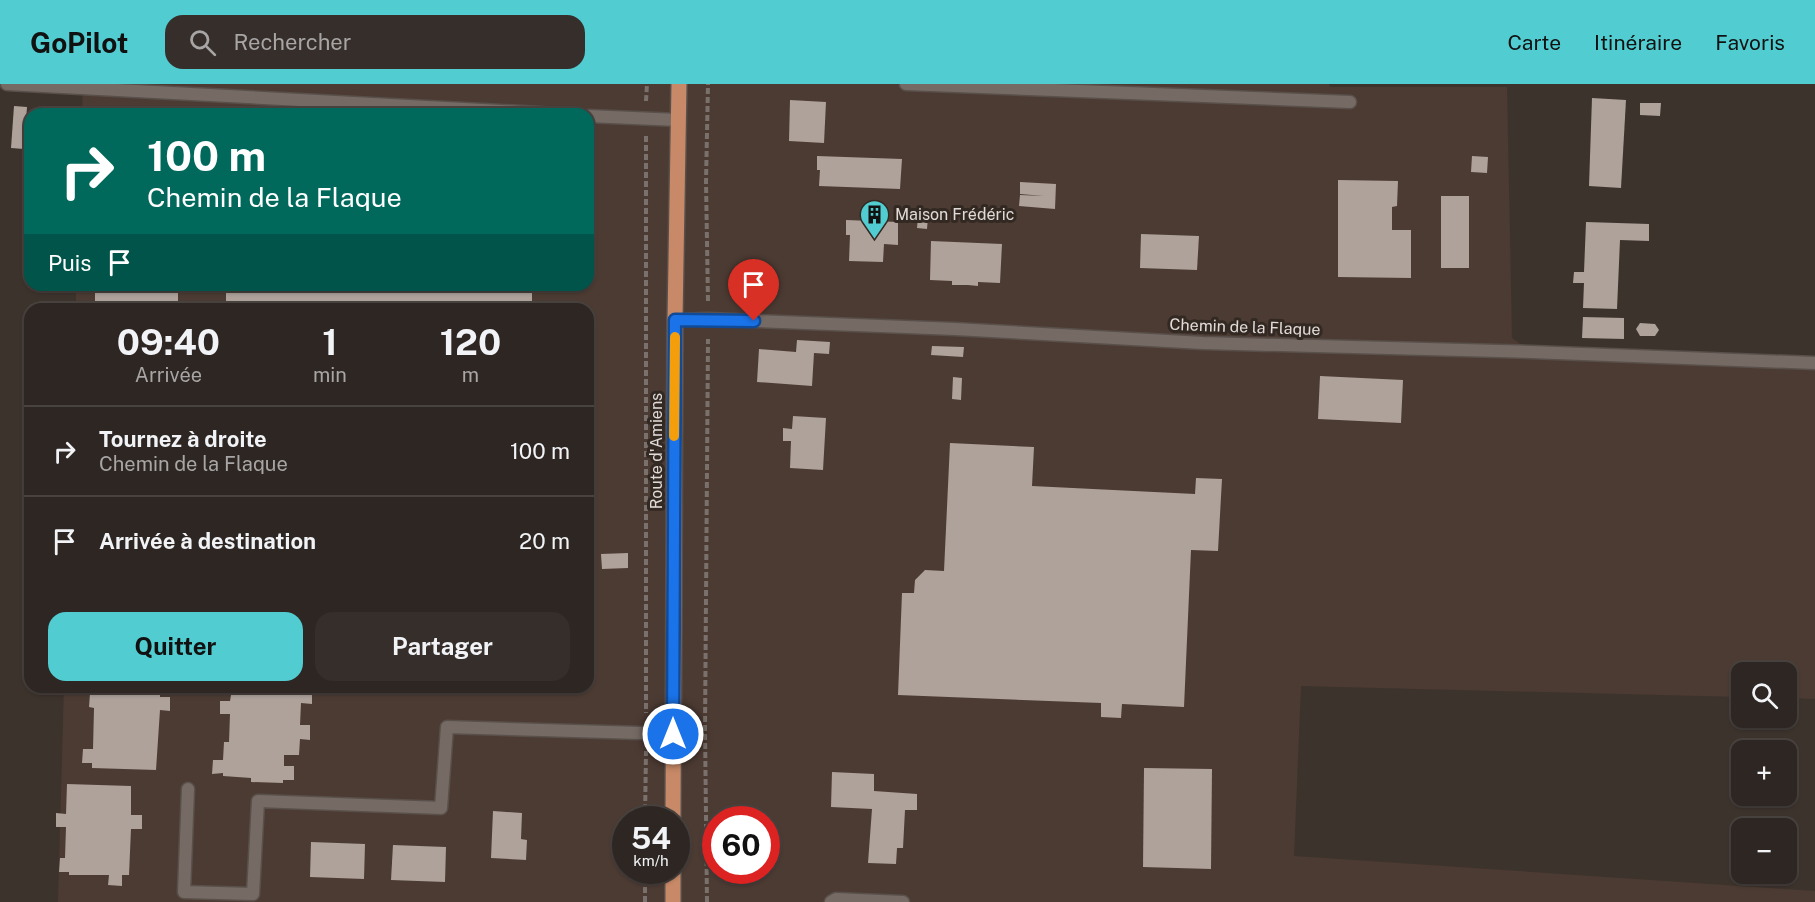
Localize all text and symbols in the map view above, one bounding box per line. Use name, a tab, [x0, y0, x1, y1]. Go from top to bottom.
search box	[165, 15, 585, 69]
text: GoPilot	[30, 26, 129, 59]
icon: search	[186, 26, 219, 59]
text: Rechercher	[234, 29, 351, 55]
text: Carte	[1507, 30, 1561, 55]
text: Itinéraire	[1594, 30, 1682, 55]
text: Favoris	[1715, 30, 1785, 55]
text: 100 m	[147, 131, 266, 180]
icon: right	[48, 132, 126, 210]
text: Chemin de la Flaque	[147, 181, 402, 213]
building icon: Maison Frédéric	[858, 198, 890, 240]
place label: Maison Frédéric	[895, 205, 1014, 224]
icon: arrive	[103, 246, 136, 279]
text: Puis	[48, 250, 91, 276]
pin	[728, 259, 779, 321]
icon: arrive	[737, 268, 770, 301]
street label: Chemin de la Flaque	[1169, 315, 1321, 339]
text: 09:40	[117, 321, 220, 363]
text: 1	[322, 321, 338, 363]
text: 120	[440, 321, 501, 363]
text: Arrivée	[135, 363, 202, 387]
text: min	[313, 363, 347, 387]
text: m	[462, 363, 479, 387]
street label: Route d'Amiens	[647, 393, 666, 509]
text: Tournez à droite	[99, 426, 267, 452]
icon: right	[48, 435, 81, 468]
text: 100 m	[510, 438, 570, 464]
text: Chemin de la Flaque	[99, 452, 288, 476]
icon: arrive	[48, 525, 81, 558]
text: Arrivée à destination	[99, 528, 316, 554]
text: 20 m	[519, 528, 570, 554]
button: Quitter	[48, 612, 303, 681]
button: Partager	[315, 612, 570, 681]
map controls	[1731, 662, 1797, 884]
button: search	[1731, 662, 1797, 728]
position arrow	[641, 702, 705, 766]
button: +	[1731, 740, 1797, 806]
speed limit sign: 60	[702, 806, 780, 884]
button: −	[1731, 818, 1797, 884]
text: 54	[631, 820, 671, 856]
text: km/h	[633, 852, 669, 869]

